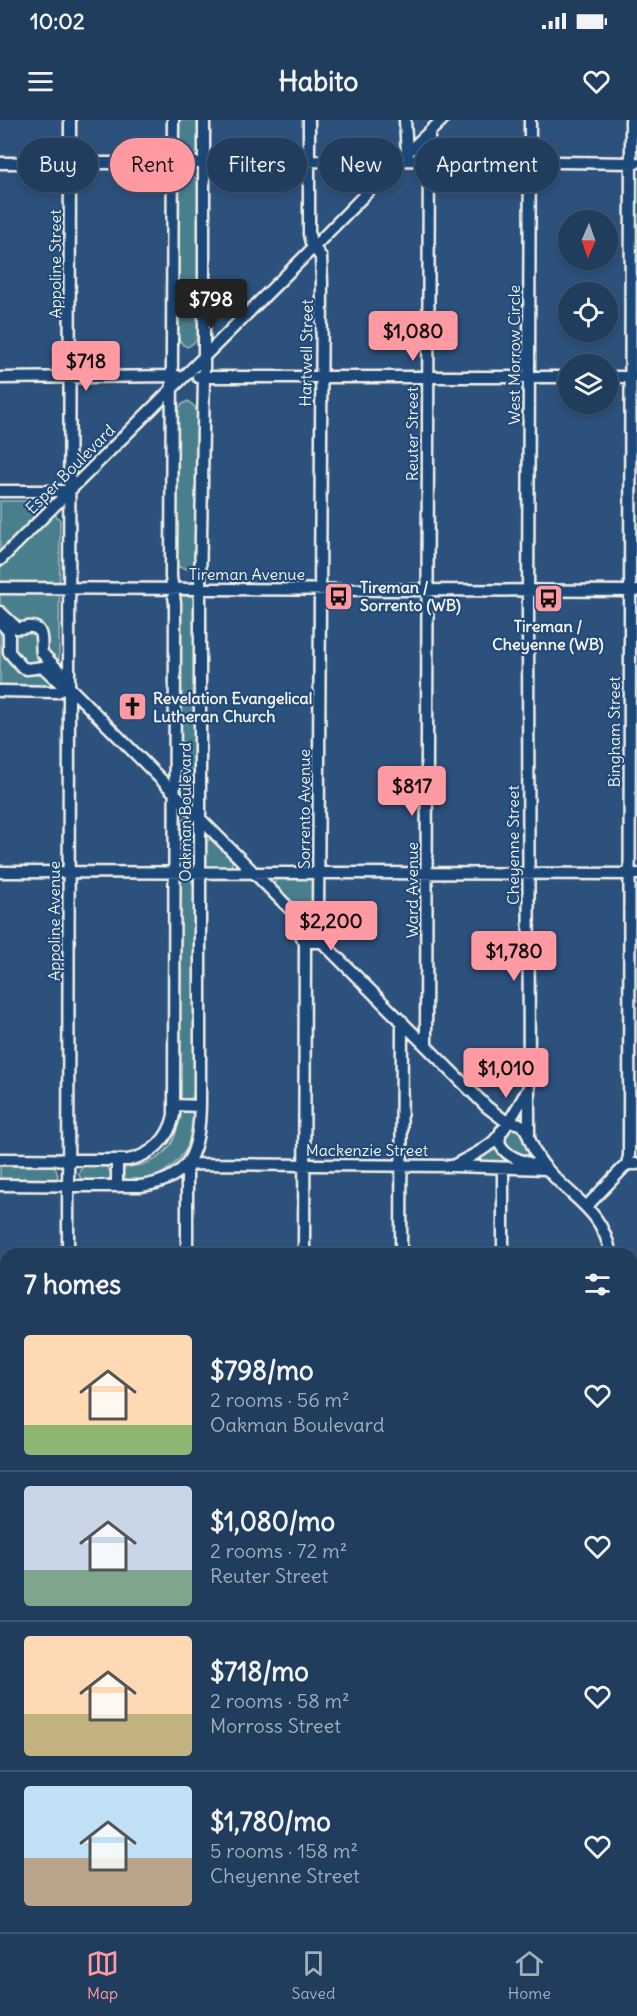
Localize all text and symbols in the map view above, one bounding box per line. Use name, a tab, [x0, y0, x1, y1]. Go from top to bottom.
text: 10:02	[30, 7, 85, 35]
text: Habito	[278, 64, 359, 98]
icon: menu	[24, 65, 57, 98]
icon: heart	[580, 65, 613, 98]
chip: Buy	[18, 138, 98, 192]
chip: Rent	[110, 138, 195, 192]
chip: Filters	[207, 138, 307, 192]
chip: New	[319, 138, 403, 192]
chip: Apartment	[415, 138, 559, 192]
street label: Appoline Street	[45, 209, 65, 319]
north arrow	[558, 210, 618, 270]
map controls	[558, 210, 618, 414]
pin: $798	[175, 279, 247, 330]
button: locate	[558, 282, 618, 342]
street label: West Morrow Circle	[504, 285, 524, 425]
text: $798	[189, 286, 233, 311]
street label: Hartwell Street	[295, 299, 317, 407]
pin: $1,080	[364, 311, 462, 362]
text: $1,080	[383, 318, 443, 343]
pin: $718	[50, 341, 122, 392]
text: $718	[66, 348, 106, 373]
button: layers	[558, 354, 618, 414]
street label: Reuter Street	[402, 386, 422, 481]
street label: Esper Boulevard	[21, 420, 119, 518]
street label: Tireman Avenue	[189, 564, 305, 584]
place label: Tireman / Sorrento (WB)	[360, 577, 461, 616]
bus stop icon: Tireman / Sorrento (WB)	[323, 580, 355, 612]
bus stop icon: Tireman / Cheyenne (WB)	[532, 582, 564, 614]
place label: Tireman / Cheyenne (WB)	[492, 616, 604, 655]
street label: Bingham Street	[604, 676, 624, 788]
place label: Revelation Evangelical Lutheran Church	[153, 688, 312, 726]
church icon: Revelation Evangelical Lutheran Church	[116, 691, 148, 723]
street label: Oakman Boulevard	[175, 742, 195, 882]
street label: Sorrento Avenue	[294, 749, 314, 869]
pin: $817	[376, 766, 448, 817]
text: $817	[392, 773, 432, 798]
street label: Cheyenne Street	[503, 785, 523, 905]
street label: Ward Avenue	[402, 842, 422, 938]
street label: Appoline Avenue	[44, 861, 64, 981]
pin: $2,200	[282, 901, 380, 952]
text: $2,200	[299, 908, 363, 933]
pin: $1,780	[465, 931, 563, 982]
text: $1,780	[485, 938, 543, 963]
pin: $1,010	[457, 1048, 555, 1099]
text: $1,010	[477, 1055, 535, 1080]
street label: Mackenzie Street	[306, 1140, 429, 1160]
text: 7 homes	[24, 1268, 121, 1301]
icon: filters	[581, 1268, 614, 1301]
text: $798/mo	[210, 1354, 314, 1387]
icon: home	[72, 1359, 144, 1431]
icon: heart	[581, 1379, 614, 1412]
text: 2 rooms · 56 m²	[210, 1387, 350, 1412]
text: Oakman Boulevard	[210, 1412, 384, 1437]
text: $1,080/mo	[210, 1505, 335, 1538]
icon: home	[72, 1510, 144, 1582]
icon: heart	[581, 1530, 614, 1563]
text: 2 rooms · 72 m²	[210, 1538, 347, 1563]
text: Reuter Street	[210, 1563, 328, 1588]
text: $718/mo	[210, 1655, 309, 1688]
icon: home	[72, 1660, 144, 1732]
icon: heart	[581, 1680, 614, 1713]
text: 2 rooms · 58 m²	[210, 1688, 350, 1713]
text: Morross Street	[210, 1713, 341, 1738]
text: $1,780/mo	[210, 1805, 331, 1838]
icon: home	[72, 1810, 144, 1882]
icon: heart	[581, 1830, 614, 1863]
text: 5 rooms · 158 m²	[210, 1838, 358, 1863]
text: Cheyenne Street	[210, 1863, 360, 1888]
tab: Map	[86, 1947, 119, 2003]
tab: Saved	[292, 1947, 335, 2003]
tab: Home	[508, 1947, 551, 2003]

